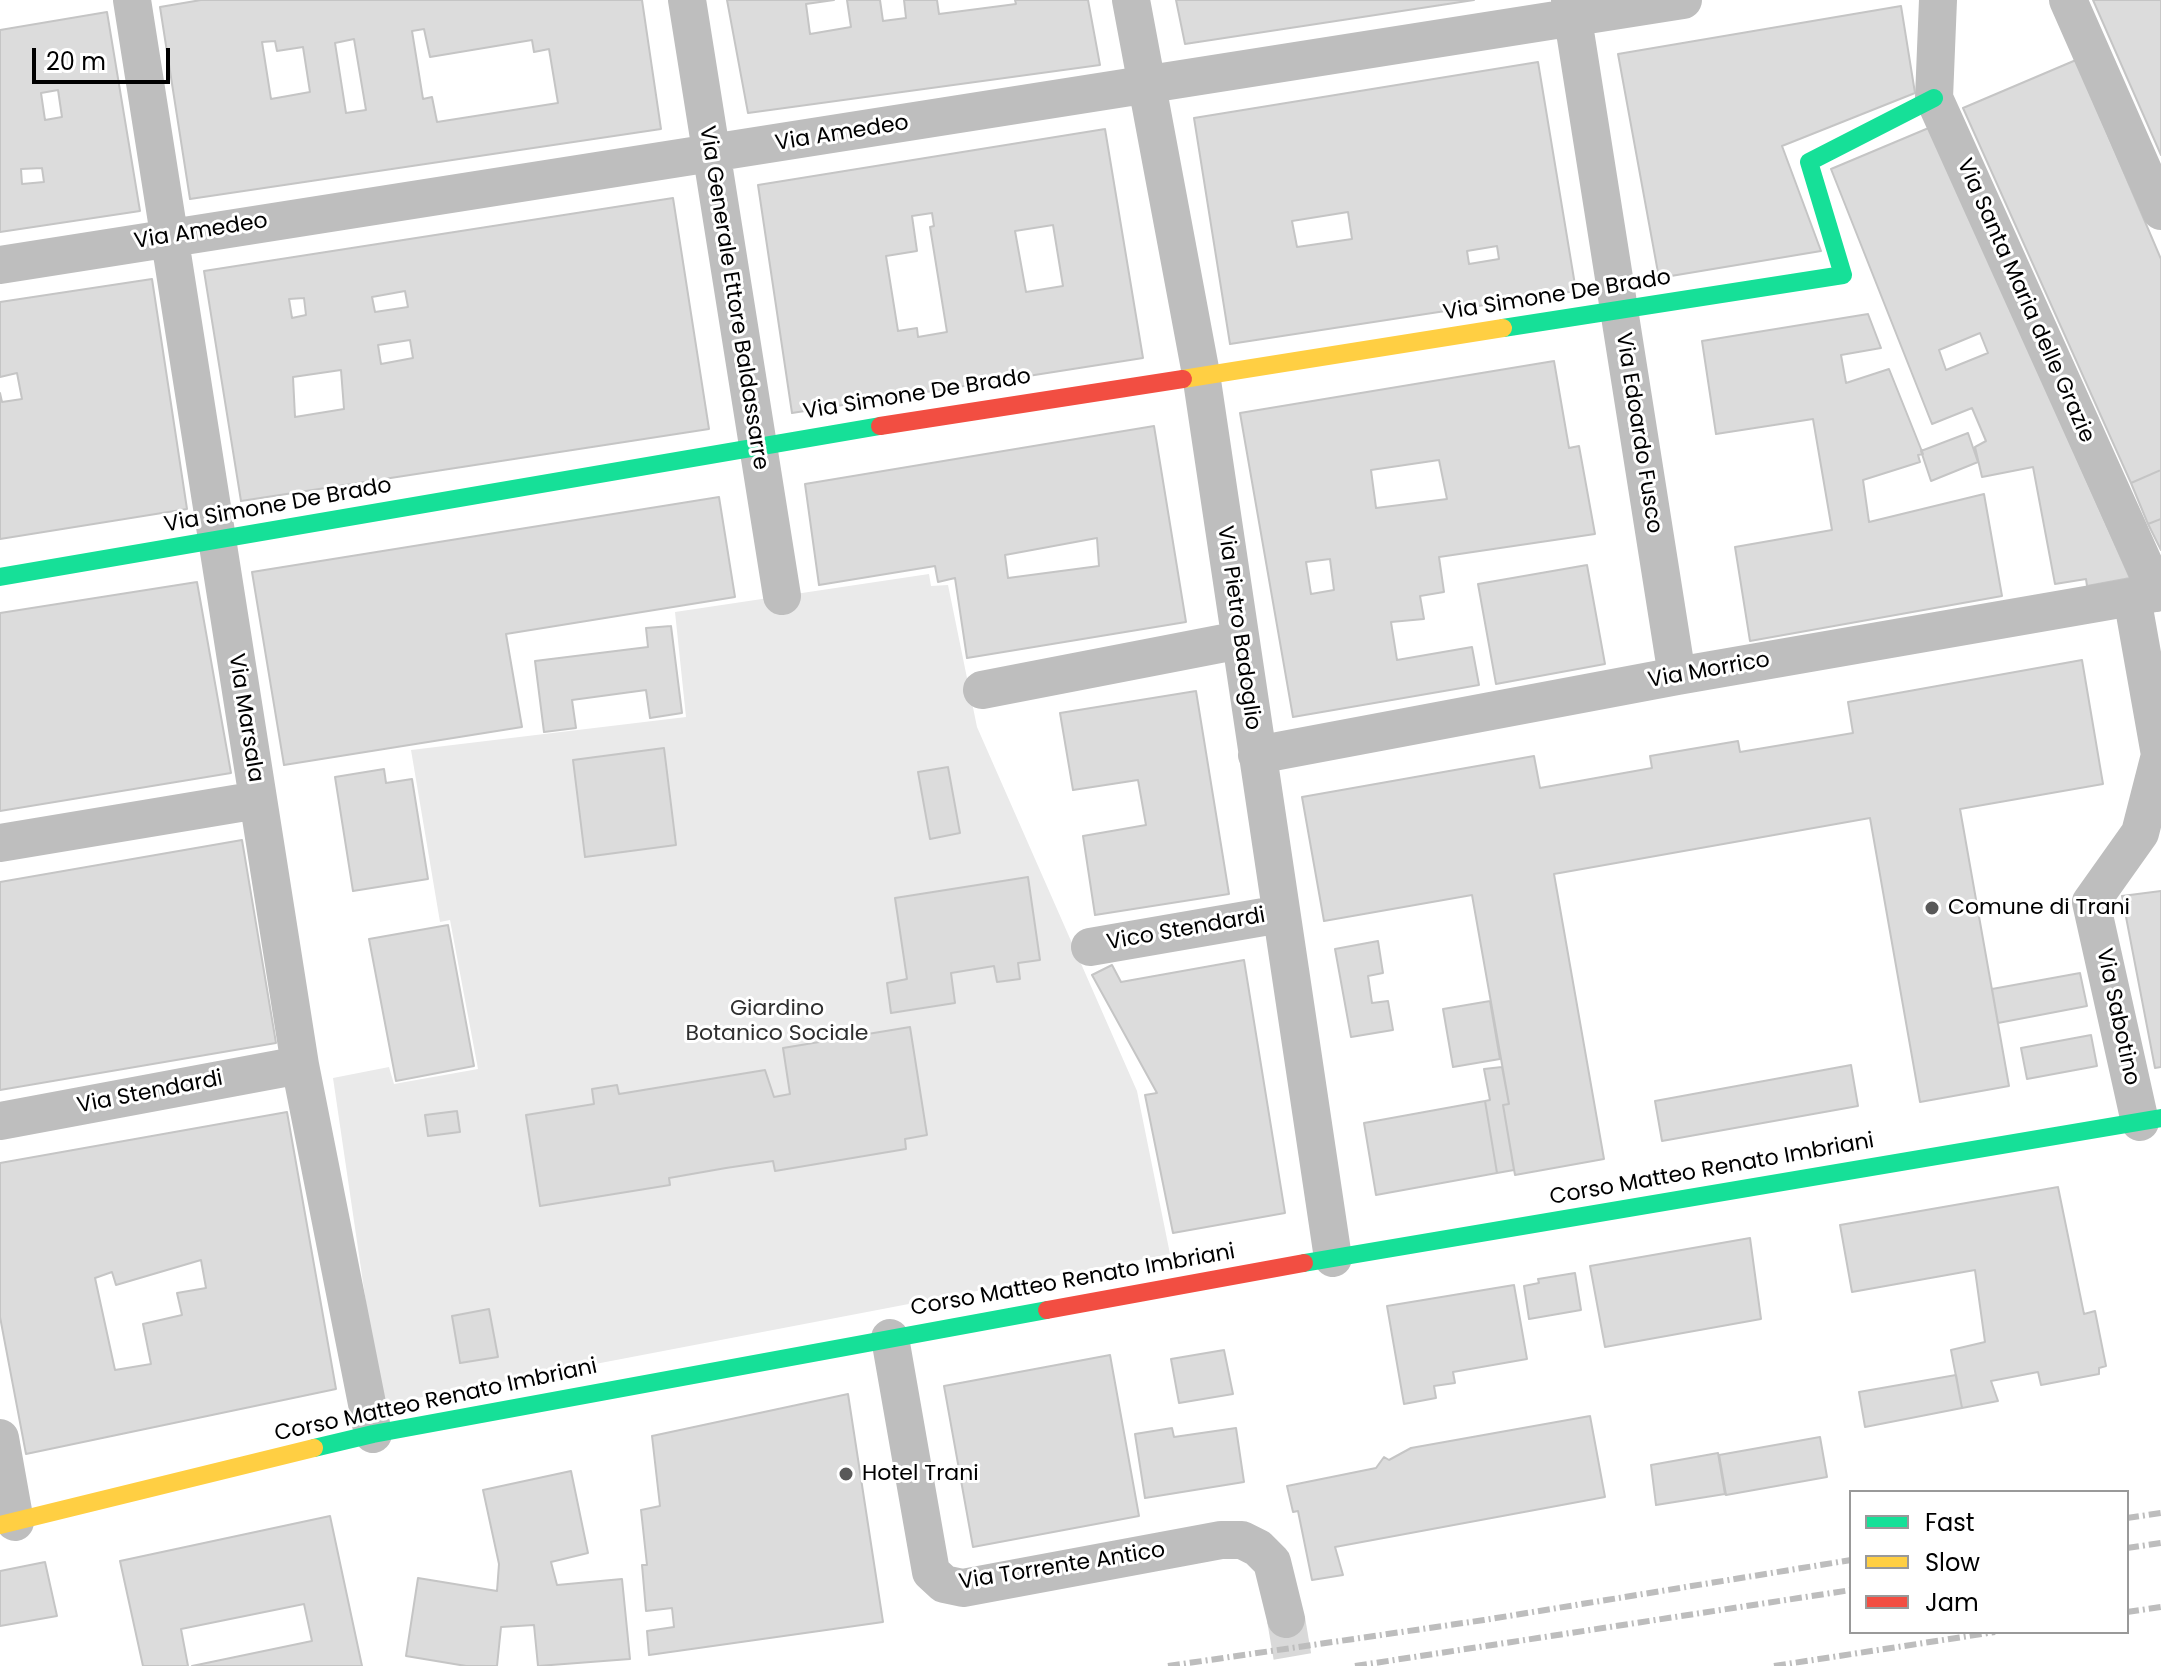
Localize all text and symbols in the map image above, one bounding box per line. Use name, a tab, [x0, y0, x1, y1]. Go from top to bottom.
scale bar	[36, 32, 174, 82]
text: 20 m	[46, 45, 106, 78]
street label: Via Amedeo	[773, 110, 911, 158]
street label: Via Generale Ettore Baldassarre	[693, 124, 773, 472]
street label: Via Santa Maria delle Grazie	[1950, 155, 2100, 447]
street label: Via Amedeo	[132, 208, 270, 256]
street label: Via Simone De Brado	[1441, 265, 1673, 327]
street label: Via Edoardo Fusco	[1609, 331, 1667, 535]
street label: Via Simone De Brado	[801, 364, 1033, 426]
street label: Via Simone De Brado	[162, 473, 394, 539]
street label: Via Pietro Badoglio	[1211, 524, 1265, 732]
street label: Via Morrico	[1646, 647, 1772, 695]
street label: Via Marsala	[222, 652, 268, 784]
place label: Comune di Trani	[1948, 895, 2130, 921]
marker: Comune di Trani	[1923, 899, 1941, 917]
street label: Vico Stendardi	[1105, 903, 1267, 957]
street label: Via Sabotino	[2090, 946, 2144, 1088]
park label: Giardino Botanico Sociale	[686, 996, 868, 1048]
street label: Via Stendardi	[75, 1066, 225, 1120]
street label: Corso Matteo Renato Imbriani	[1548, 1128, 1876, 1212]
street label: Corso Matteo Renato Imbriani	[909, 1239, 1237, 1323]
street label: Corso Matteo Renato Imbriani	[272, 1354, 600, 1448]
place label: Hotel Trani	[862, 1461, 979, 1487]
marker: Hotel Trani	[837, 1465, 855, 1483]
legend	[1849, 1490, 2129, 1634]
text: Fast	[1925, 1506, 1975, 1539]
street label: Via Torrente Antico	[957, 1538, 1167, 1596]
text: Slow	[1925, 1546, 1980, 1579]
text: Jam	[1925, 1586, 1979, 1619]

